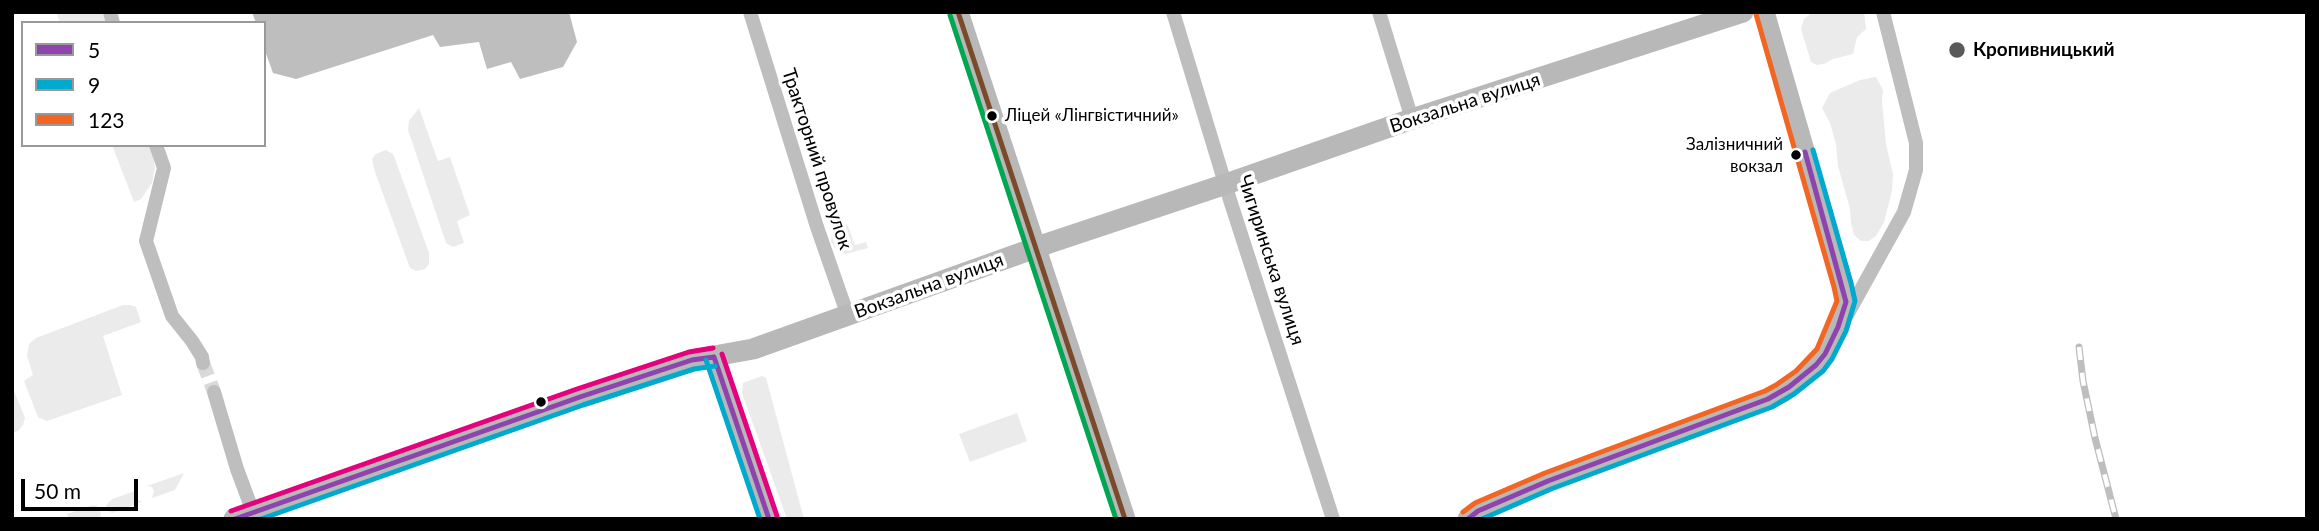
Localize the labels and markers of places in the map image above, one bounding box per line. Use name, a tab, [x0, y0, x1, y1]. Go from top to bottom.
place label: Кропивницький	[1973, 39, 2115, 61]
marker: Кропивницький	[1947, 40, 1967, 60]
place label: Ліцей «Лінгвістичний»	[1005, 106, 1179, 126]
marker: Ліцей «Лінгвістичний»	[985, 109, 999, 123]
place label: Залізничний вокзал	[1686, 135, 1783, 175]
marker: Залізничний вокзал	[1789, 148, 1803, 162]
unlabelled marker	[534, 395, 548, 409]

